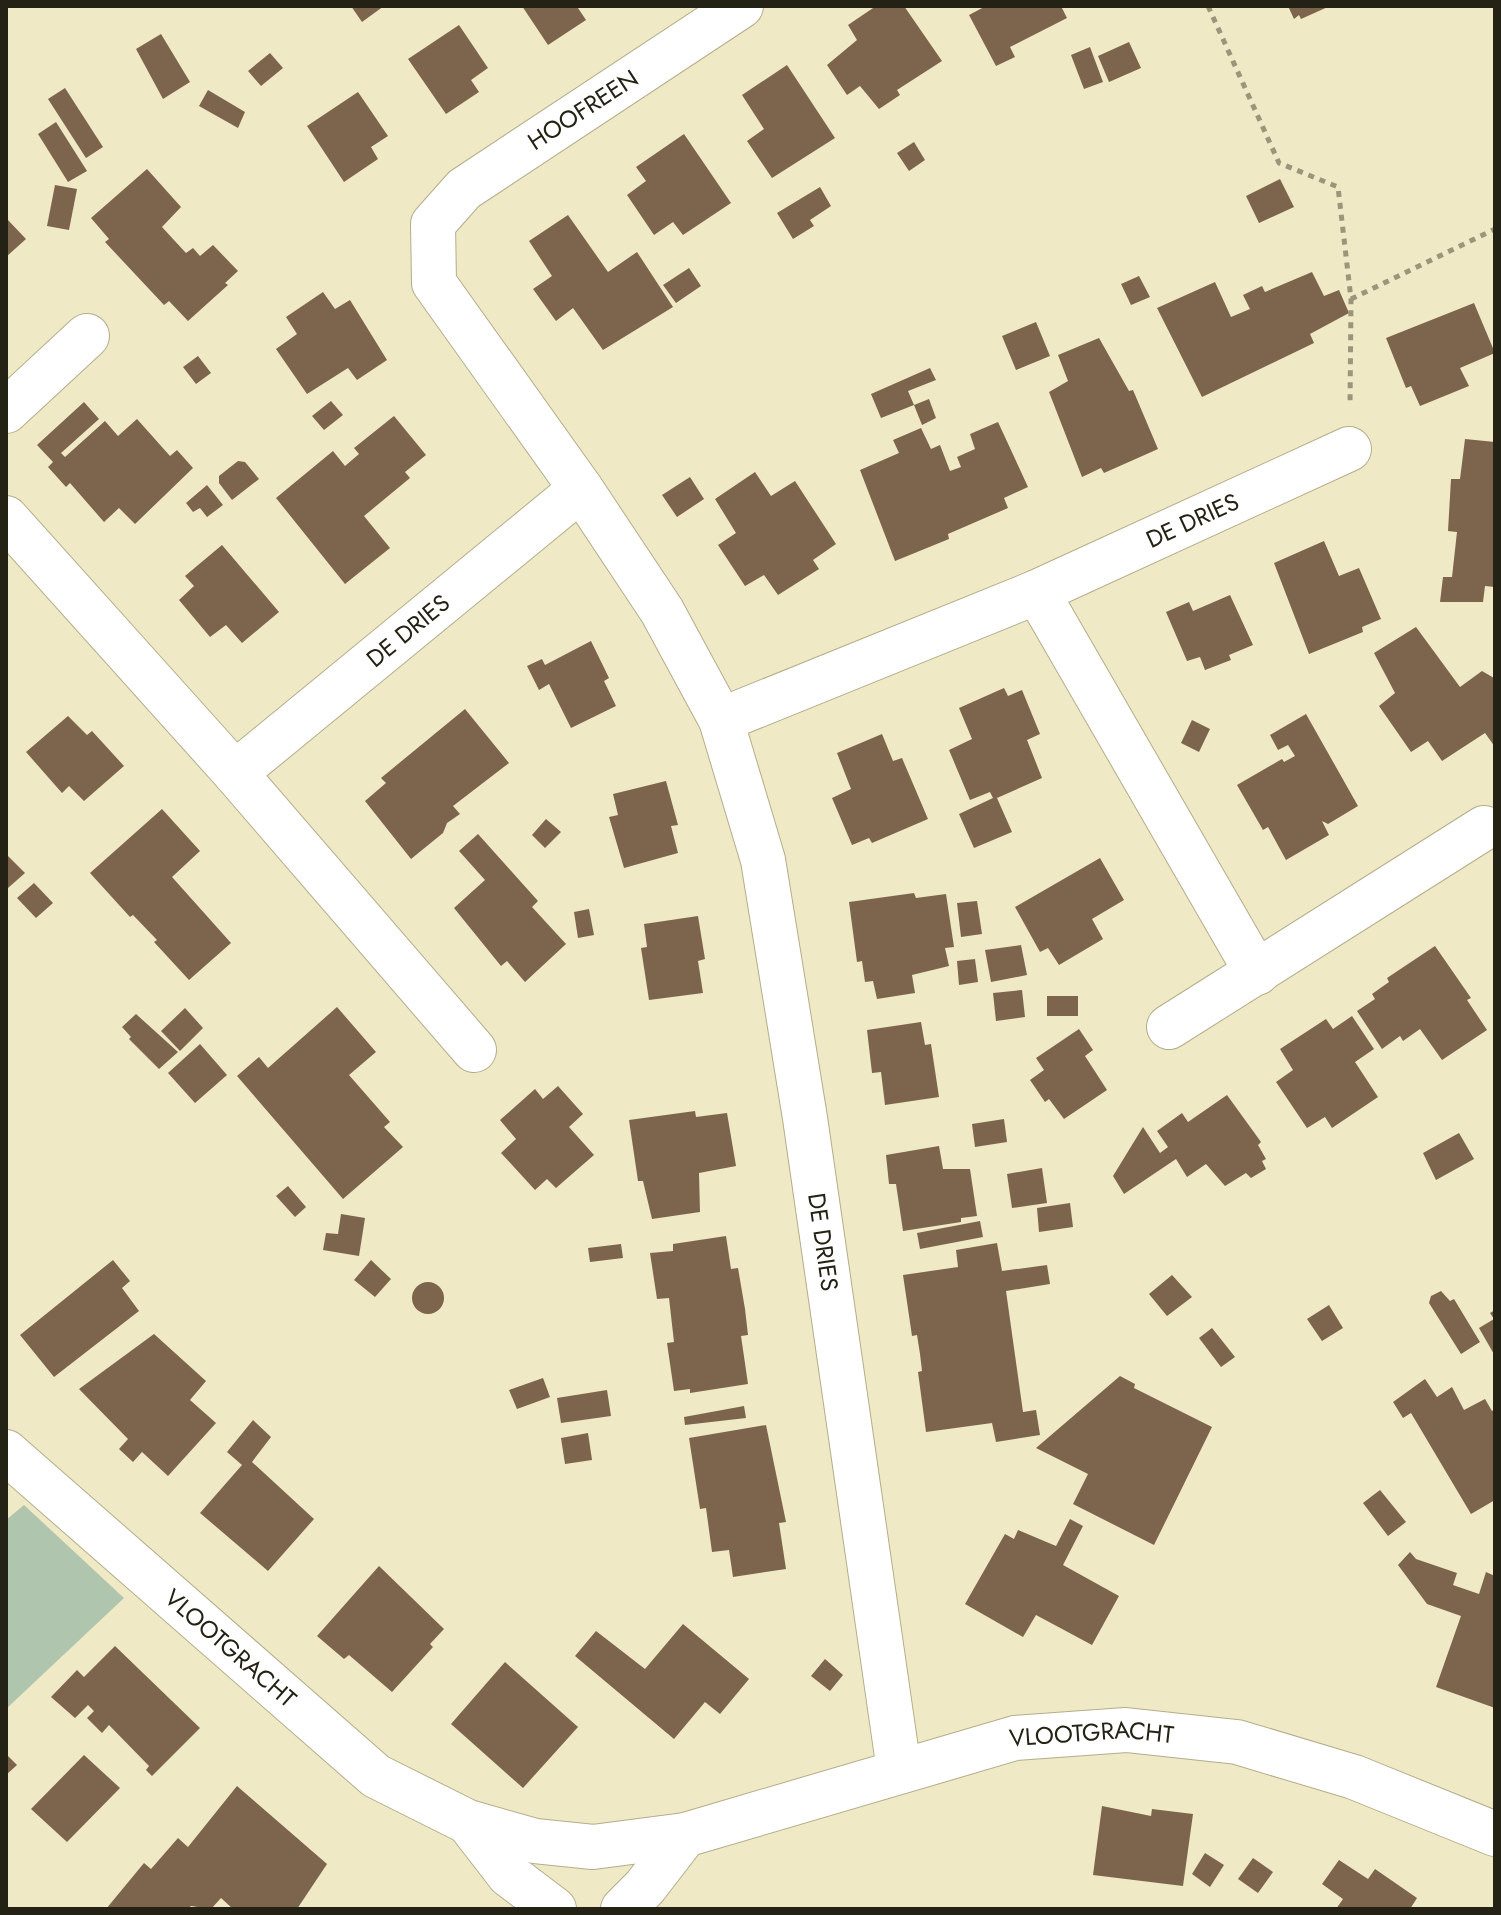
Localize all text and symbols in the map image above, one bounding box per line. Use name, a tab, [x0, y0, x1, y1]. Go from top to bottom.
street label: HOOFREEN	[521, 61, 645, 158]
street label: DE DRIES	[1140, 484, 1244, 557]
street label: DE DRIES	[359, 586, 457, 675]
street label: DE DRIES	[799, 1191, 848, 1293]
street label: VLOOTGRACHT	[157, 1580, 304, 1715]
street label: VLOOTGRACHT	[1008, 1712, 1176, 1755]

